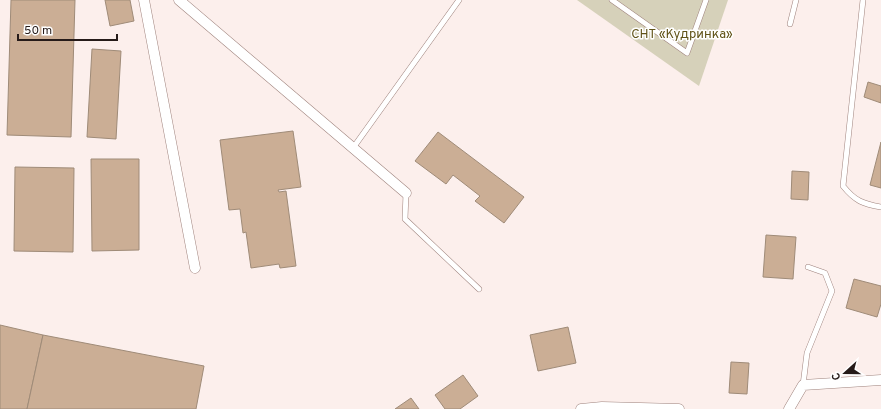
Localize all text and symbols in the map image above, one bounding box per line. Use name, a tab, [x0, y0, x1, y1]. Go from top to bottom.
scale bar	[18, 16, 117, 42]
text: 50 m	[24, 23, 52, 39]
park label: СНТ «Кудринка»	[631, 27, 733, 43]
north arrow	[825, 353, 865, 393]
text: С	[829, 370, 844, 382]

